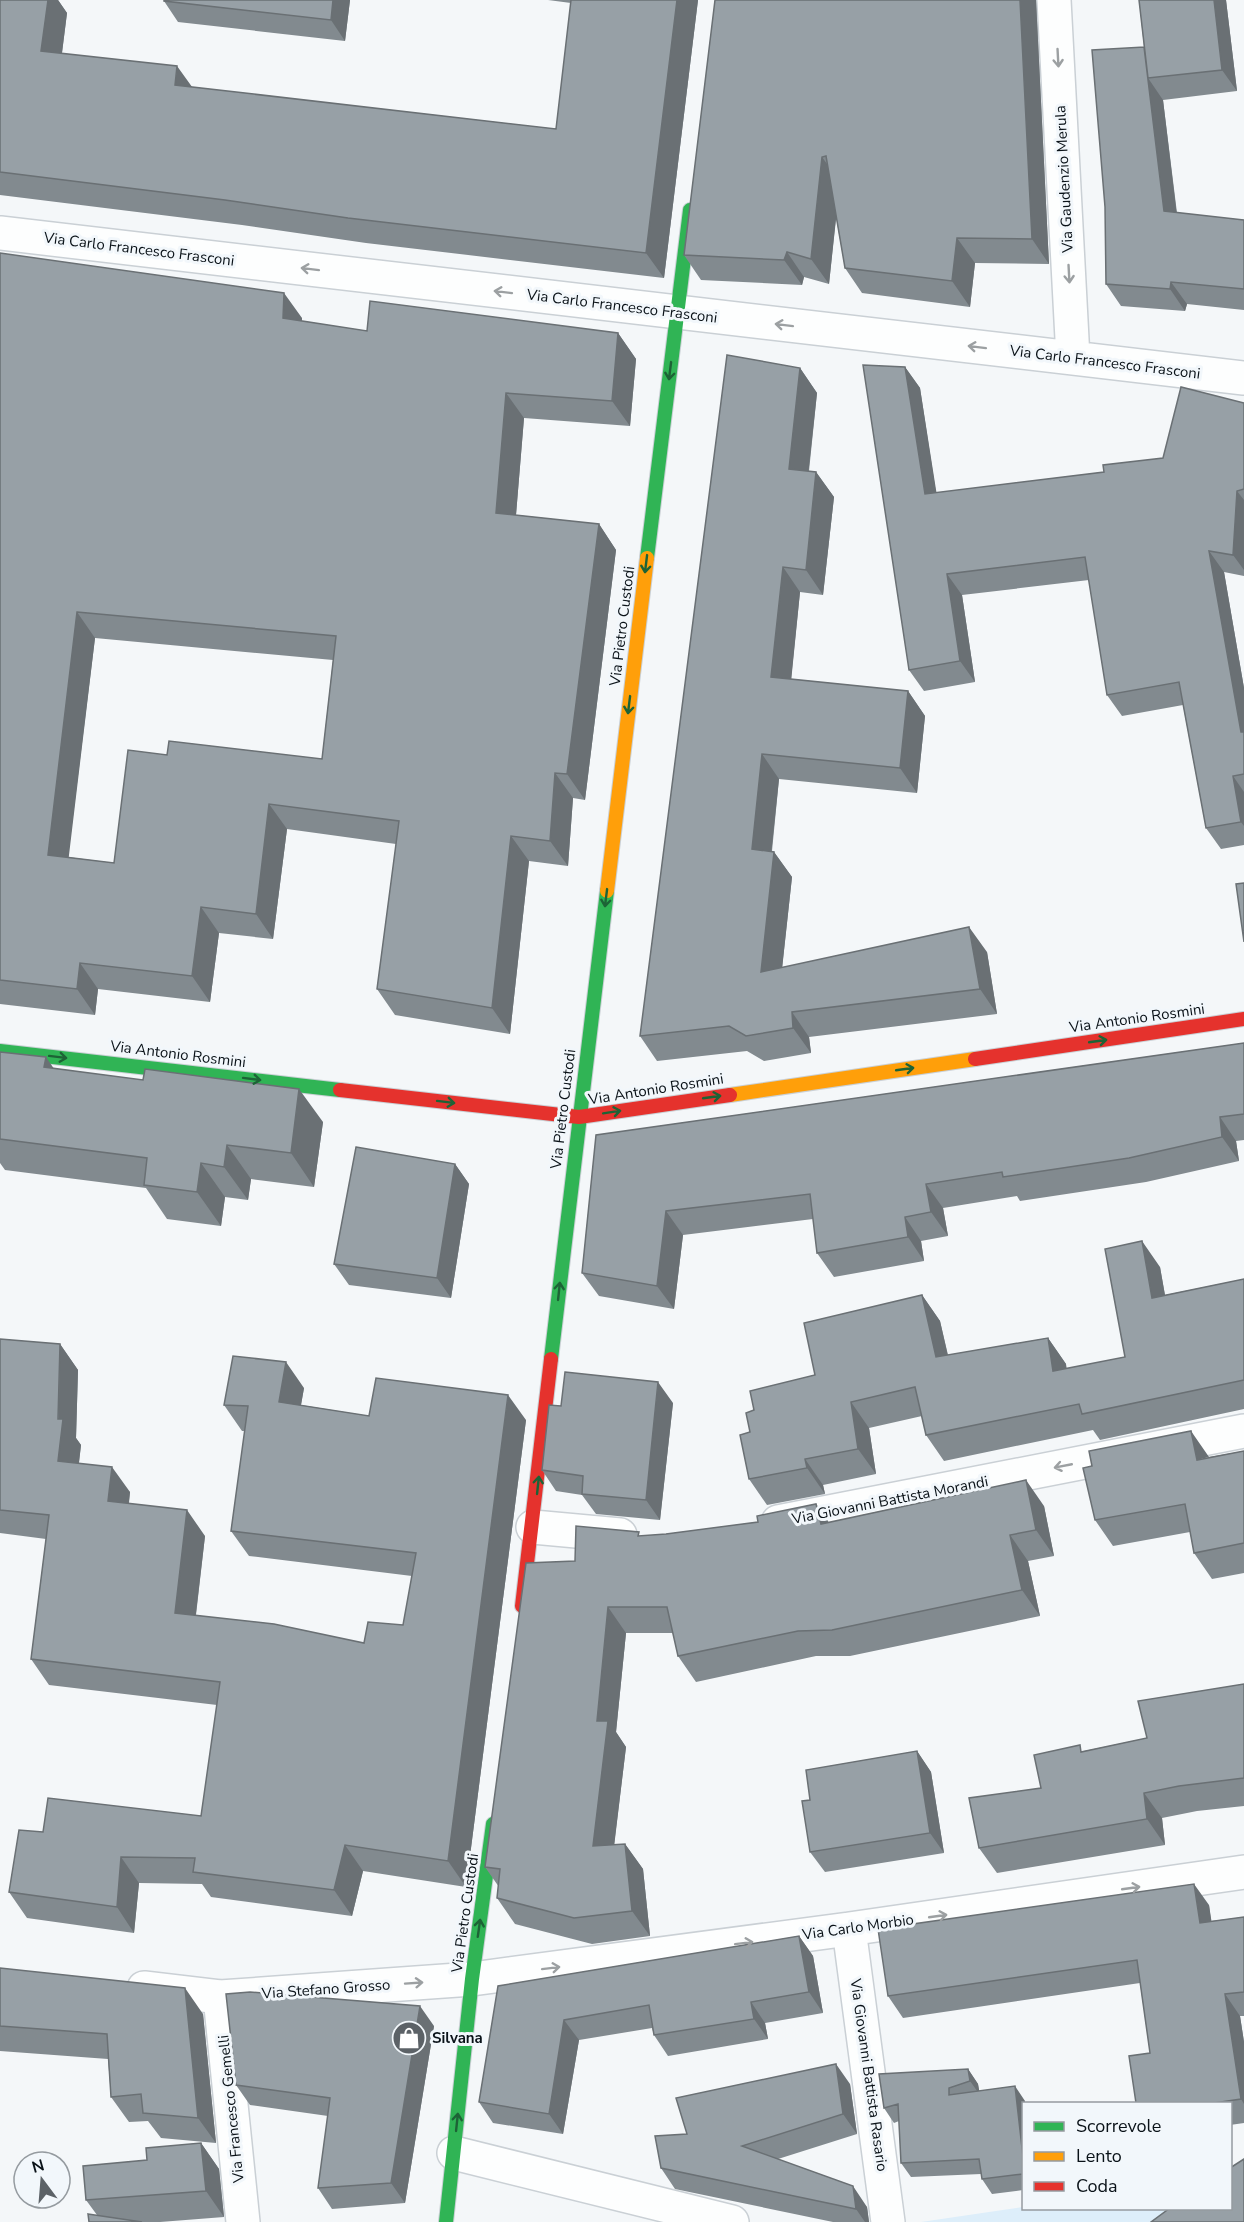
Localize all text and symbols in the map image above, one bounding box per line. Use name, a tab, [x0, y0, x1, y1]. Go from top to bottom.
one-way arrow	[1053, 48, 1064, 68]
street label: Via Gaudenzio Merula	[1050, 105, 1078, 254]
street label: Via Carlo Francesco Frasconi	[42, 227, 235, 271]
one-way arrow	[300, 263, 320, 274]
one-way arrow	[1064, 264, 1075, 284]
street label: Via Carlo Francesco Frasconi	[525, 284, 718, 328]
one-way arrow	[494, 286, 514, 297]
one-way arrow	[774, 319, 794, 330]
street label: Via Carlo Francesco Frasconi	[1008, 340, 1201, 384]
one-way arrow	[968, 341, 988, 352]
one-way arrow	[664, 360, 675, 380]
one-way arrow	[640, 554, 651, 574]
street label: Via Pietro Custodi	[605, 565, 639, 688]
one-way arrow	[623, 694, 634, 714]
one-way arrow	[600, 888, 611, 908]
street label: Via Antonio Rosmini	[1067, 999, 1206, 1038]
one-way arrow	[1087, 1035, 1107, 1046]
street label: Via Antonio Rosmini	[108, 1036, 247, 1072]
street label: Via Pietro Custodi	[546, 1048, 580, 1171]
one-way arrow	[48, 1052, 68, 1063]
one-way arrow	[894, 1063, 914, 1074]
street label: Via Antonio Rosmini	[586, 1068, 725, 1110]
one-way arrow	[241, 1074, 261, 1085]
one-way arrow	[701, 1091, 721, 1102]
one-way arrow	[435, 1096, 455, 1107]
one-way arrow	[602, 1106, 621, 1117]
one-way arrow	[554, 1282, 565, 1302]
one-way arrow	[1054, 1461, 1073, 1472]
street label: Via Giovanni Battista Morandi	[789, 1471, 990, 1529]
one-way arrow	[533, 1476, 544, 1496]
street label: Via Pietro Custodi	[447, 1852, 483, 1975]
one-way arrow	[1120, 1883, 1140, 1894]
street label: Via Carlo Morbio	[800, 1909, 915, 1945]
one-way arrow	[927, 1911, 947, 1922]
one-way arrow	[474, 1919, 485, 1939]
one-way arrow	[734, 1937, 754, 1948]
one-way arrow	[541, 1962, 560, 1973]
street label: Via Stefano Grosso	[260, 1975, 391, 2004]
street label: Via Giovanni Battista Rasario	[845, 1976, 892, 2173]
one-way arrow	[403, 1977, 423, 1988]
shop icon: Silvana	[391, 2020, 427, 2056]
place label: Silvana	[432, 2028, 483, 2048]
street label: Via Francesco Gemelli	[213, 2034, 249, 2185]
legend	[1022, 2102, 1232, 2210]
one-way arrow	[452, 2113, 463, 2132]
text: Scorrevole	[1076, 2114, 1161, 2138]
text: Lento	[1076, 2144, 1122, 2168]
north arrow	[12, 2150, 72, 2210]
text: N	[29, 2154, 47, 2179]
text: Coda	[1076, 2174, 1118, 2198]

